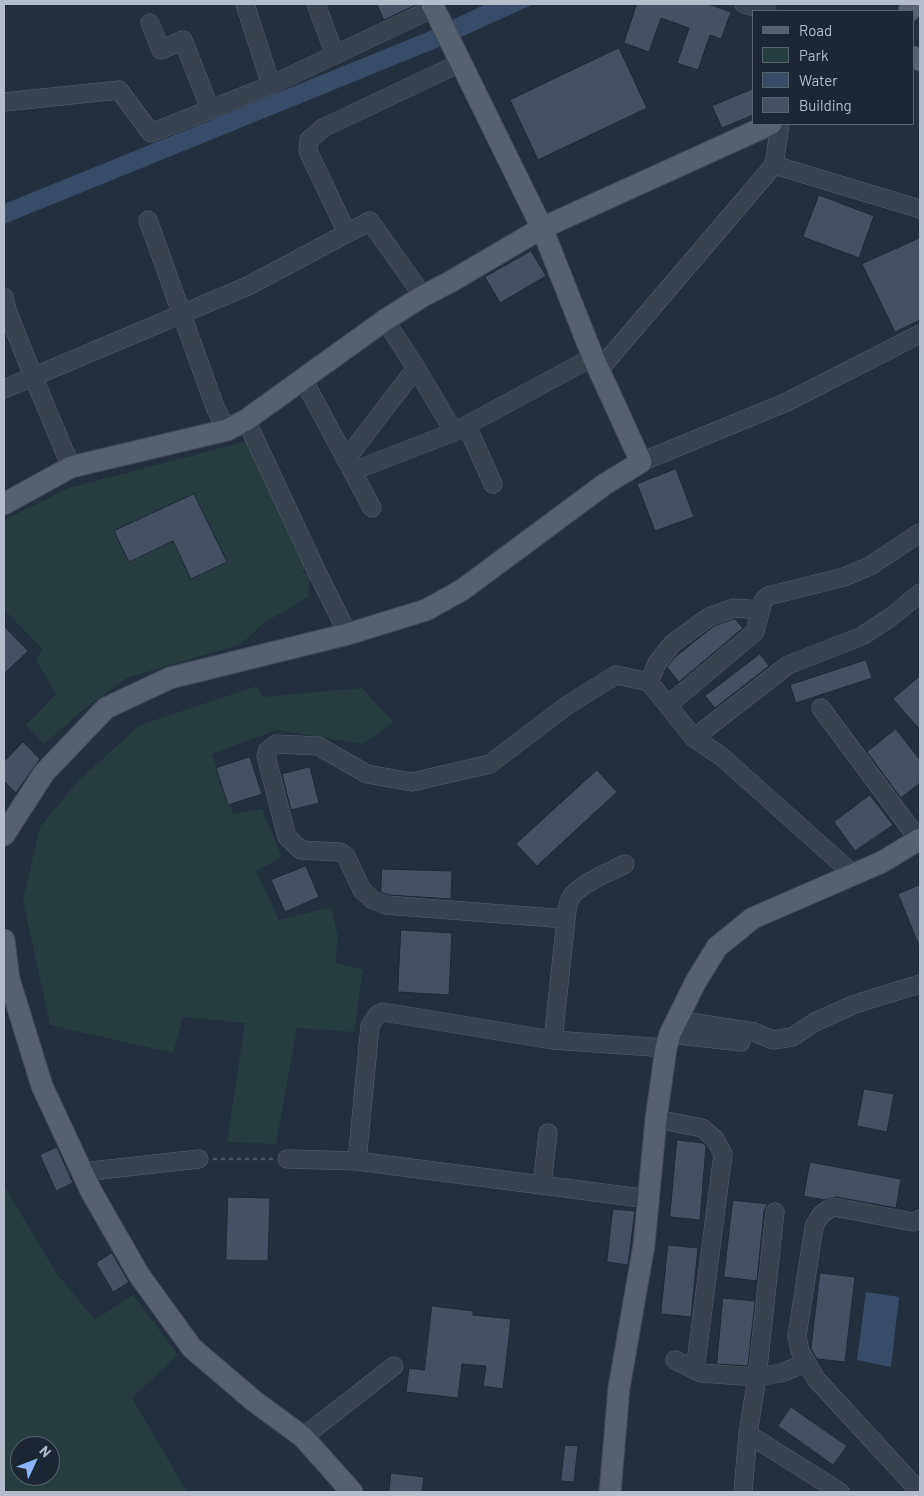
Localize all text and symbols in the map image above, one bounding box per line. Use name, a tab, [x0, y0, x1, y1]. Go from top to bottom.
legend	[752, 10, 914, 125]
text: Road	[799, 21, 832, 39]
text: Park	[799, 46, 828, 64]
text: Water	[799, 71, 838, 89]
text: Building	[799, 96, 852, 114]
north arrow	[10, 1436, 60, 1486]
text: N	[36, 1442, 55, 1460]

